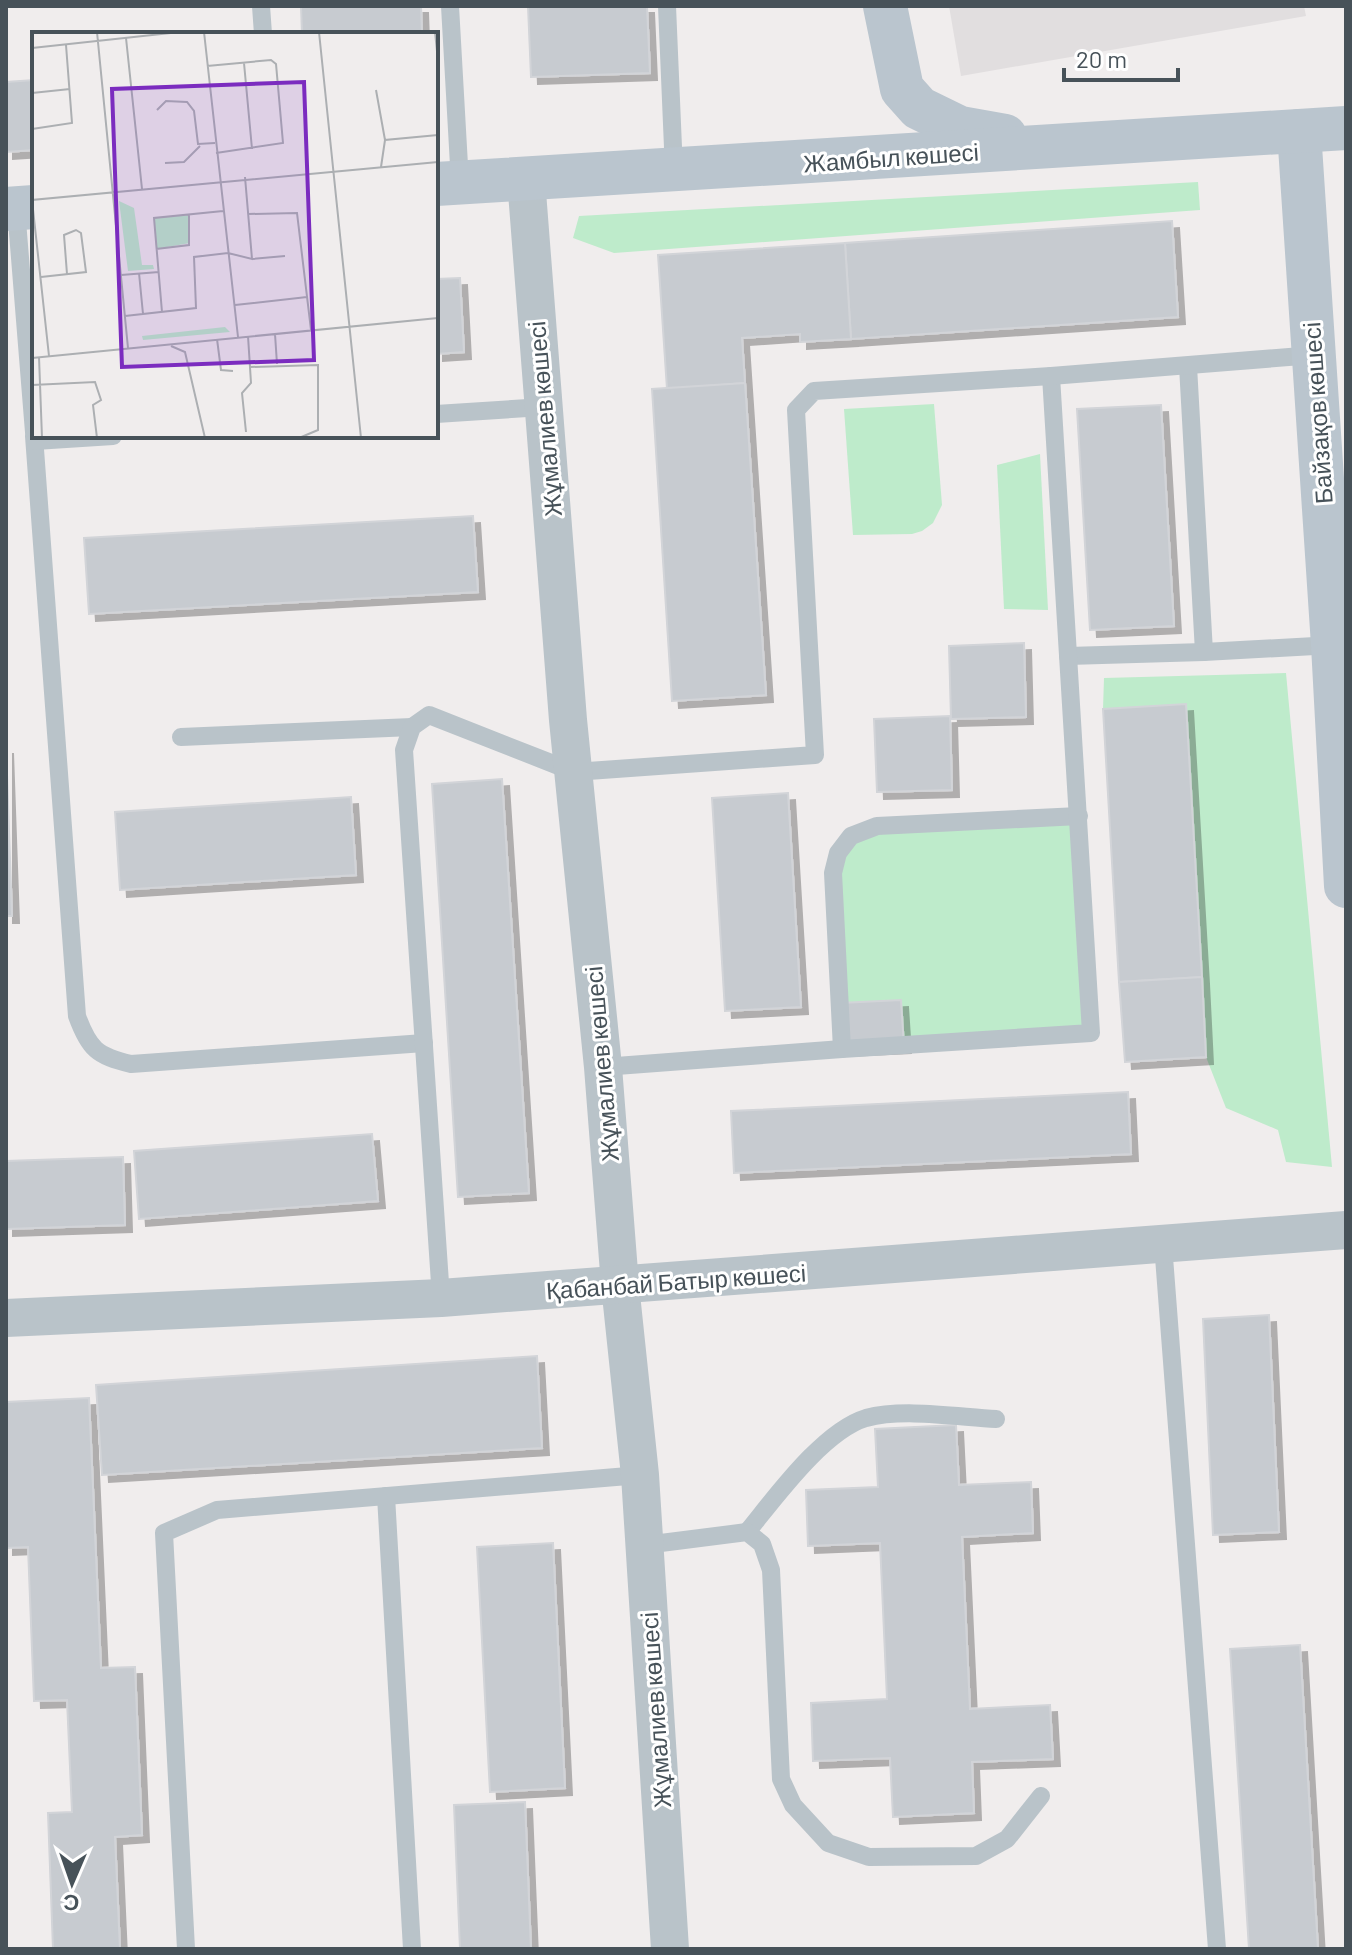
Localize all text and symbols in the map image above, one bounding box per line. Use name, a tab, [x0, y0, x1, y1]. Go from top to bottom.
inset map	[32, 32, 438, 438]
scale bar	[1064, 32, 1178, 82]
text: 20 m	[1076, 44, 1127, 73]
street label: Жамбыл көшесі	[802, 136, 980, 178]
street label: Жұмалиев көшесі	[521, 320, 567, 518]
street label: Байзақов көшесі	[1296, 321, 1338, 505]
street label: Жұмалиев көшесі	[578, 965, 624, 1163]
street label: Қабанбай Батыр көшесі	[545, 1257, 807, 1305]
street label: Жұмалиев көшесі	[634, 1611, 676, 1809]
north arrow	[32, 1843, 112, 1923]
text: С	[63, 1891, 80, 1917]

